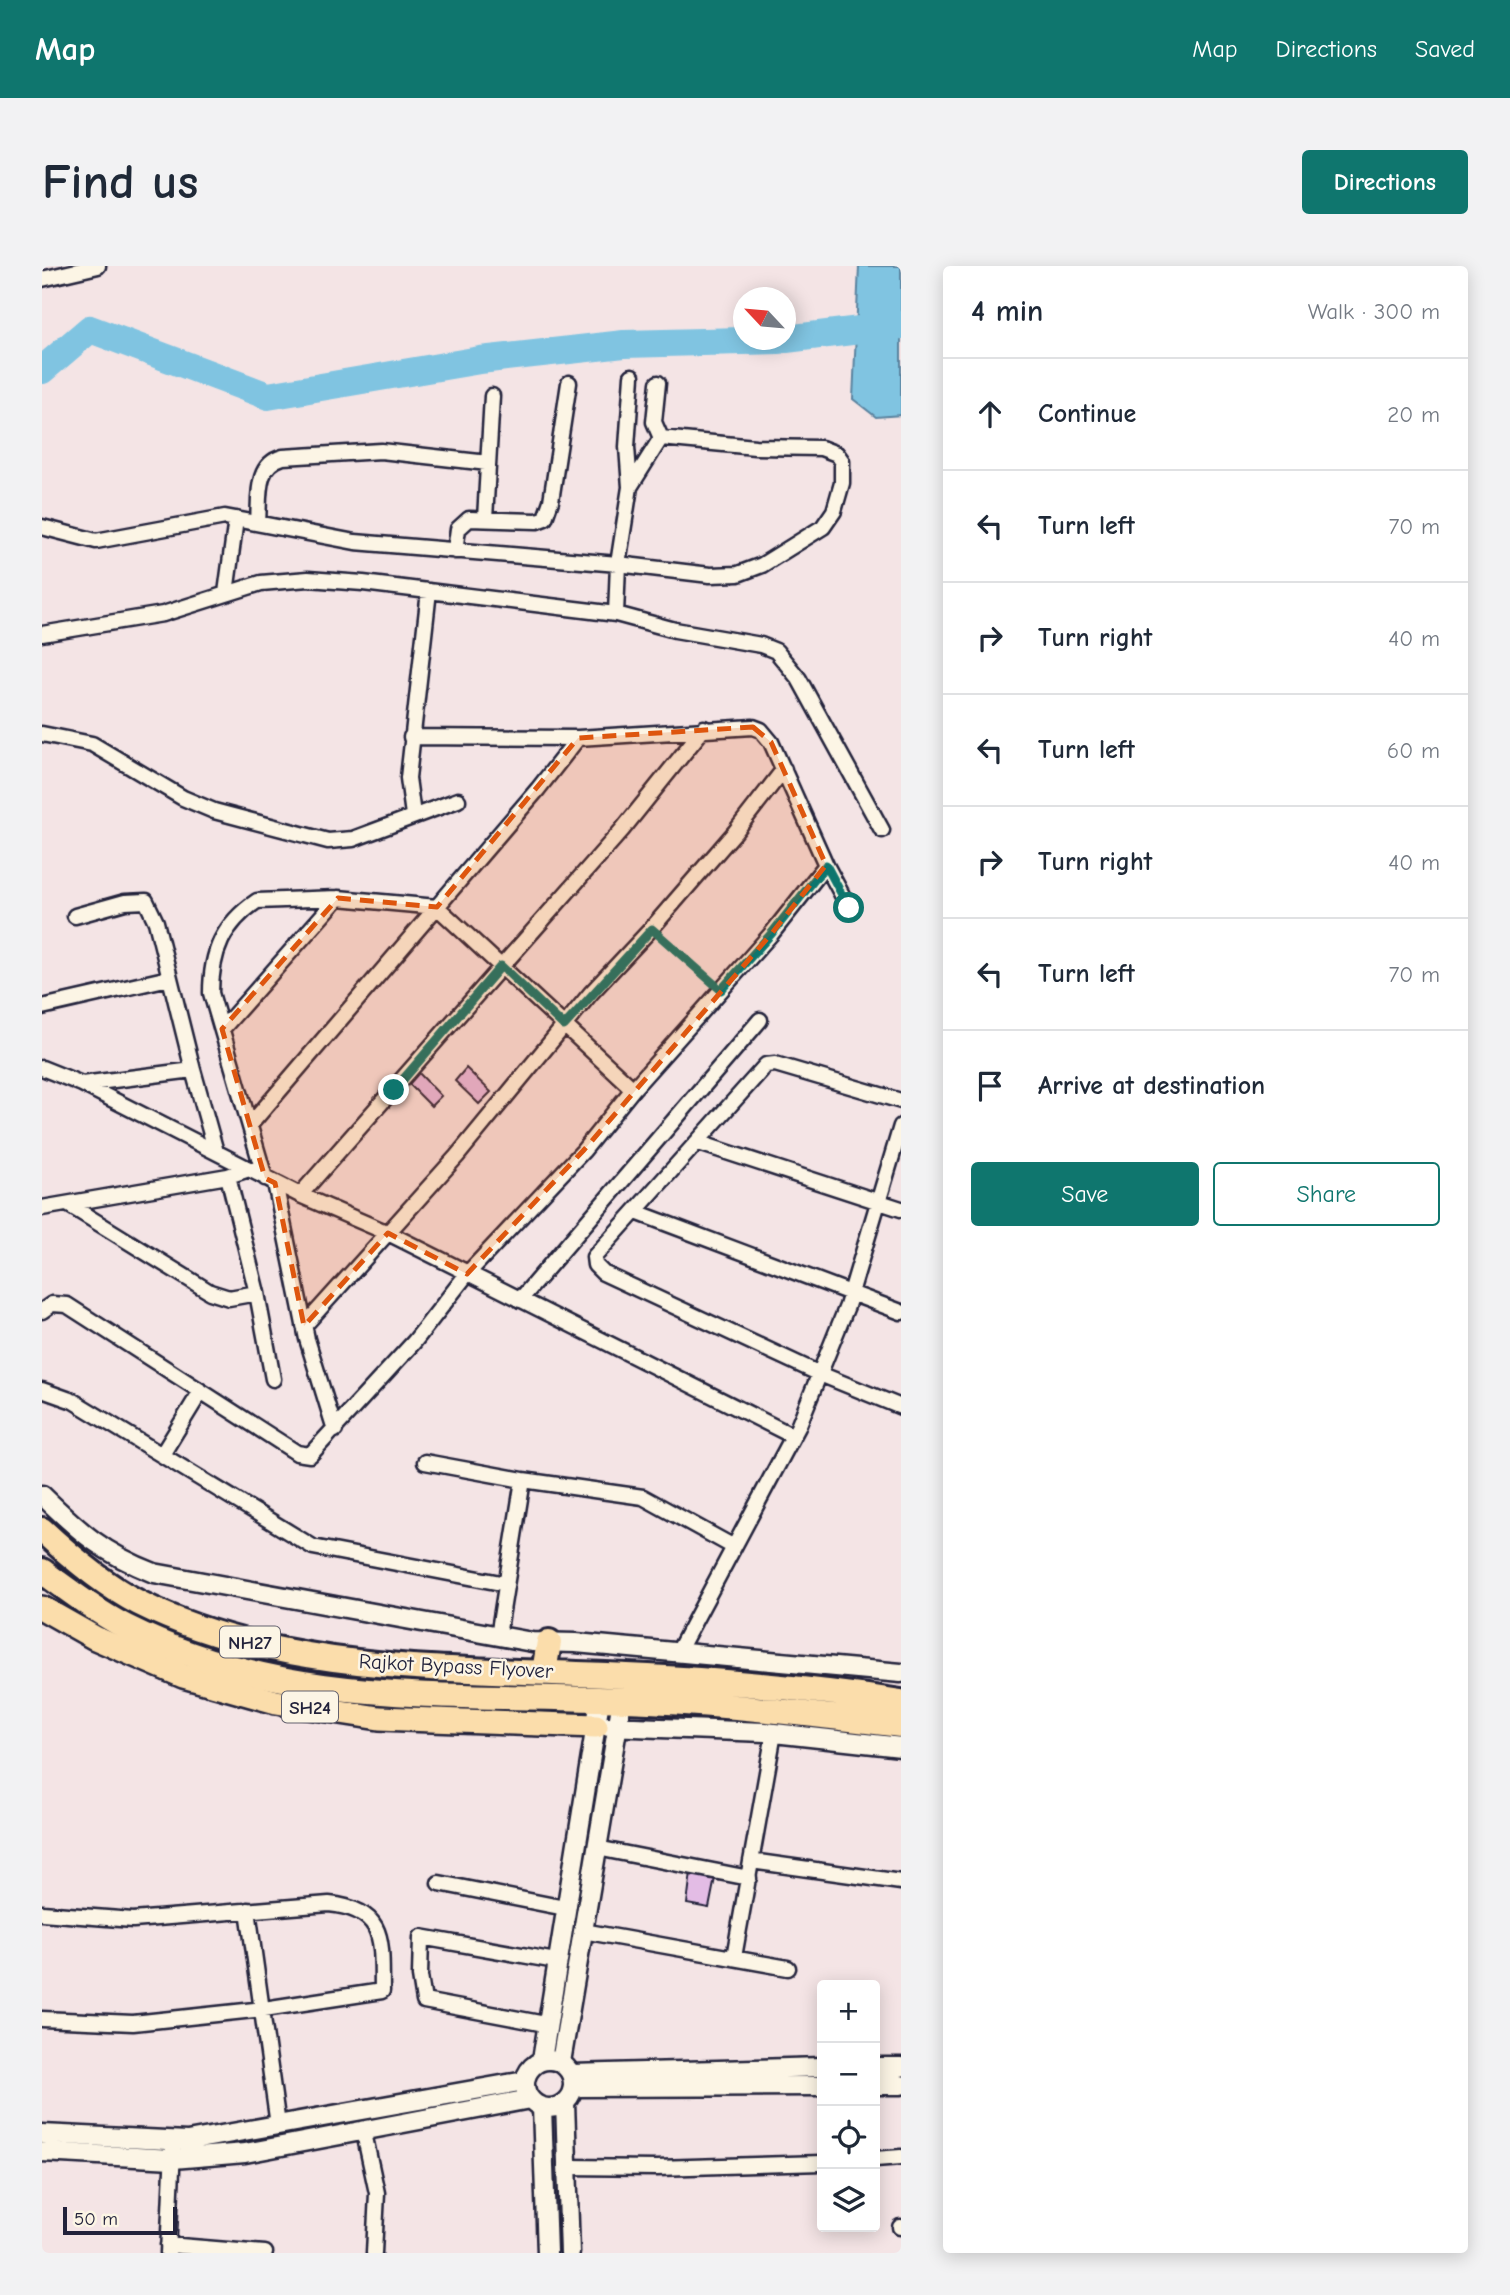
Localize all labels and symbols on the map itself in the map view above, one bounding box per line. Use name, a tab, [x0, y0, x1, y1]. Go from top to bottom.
north arrow	[733, 287, 796, 350]
route start	[833, 892, 864, 923]
route end	[378, 1074, 409, 1105]
road number: NH27	[220, 1626, 280, 1658]
street label: Rajkot Bypass Flyover	[358, 1649, 554, 1683]
road number: SH24	[282, 1692, 338, 1722]
scale bar	[63, 2204, 177, 2236]

